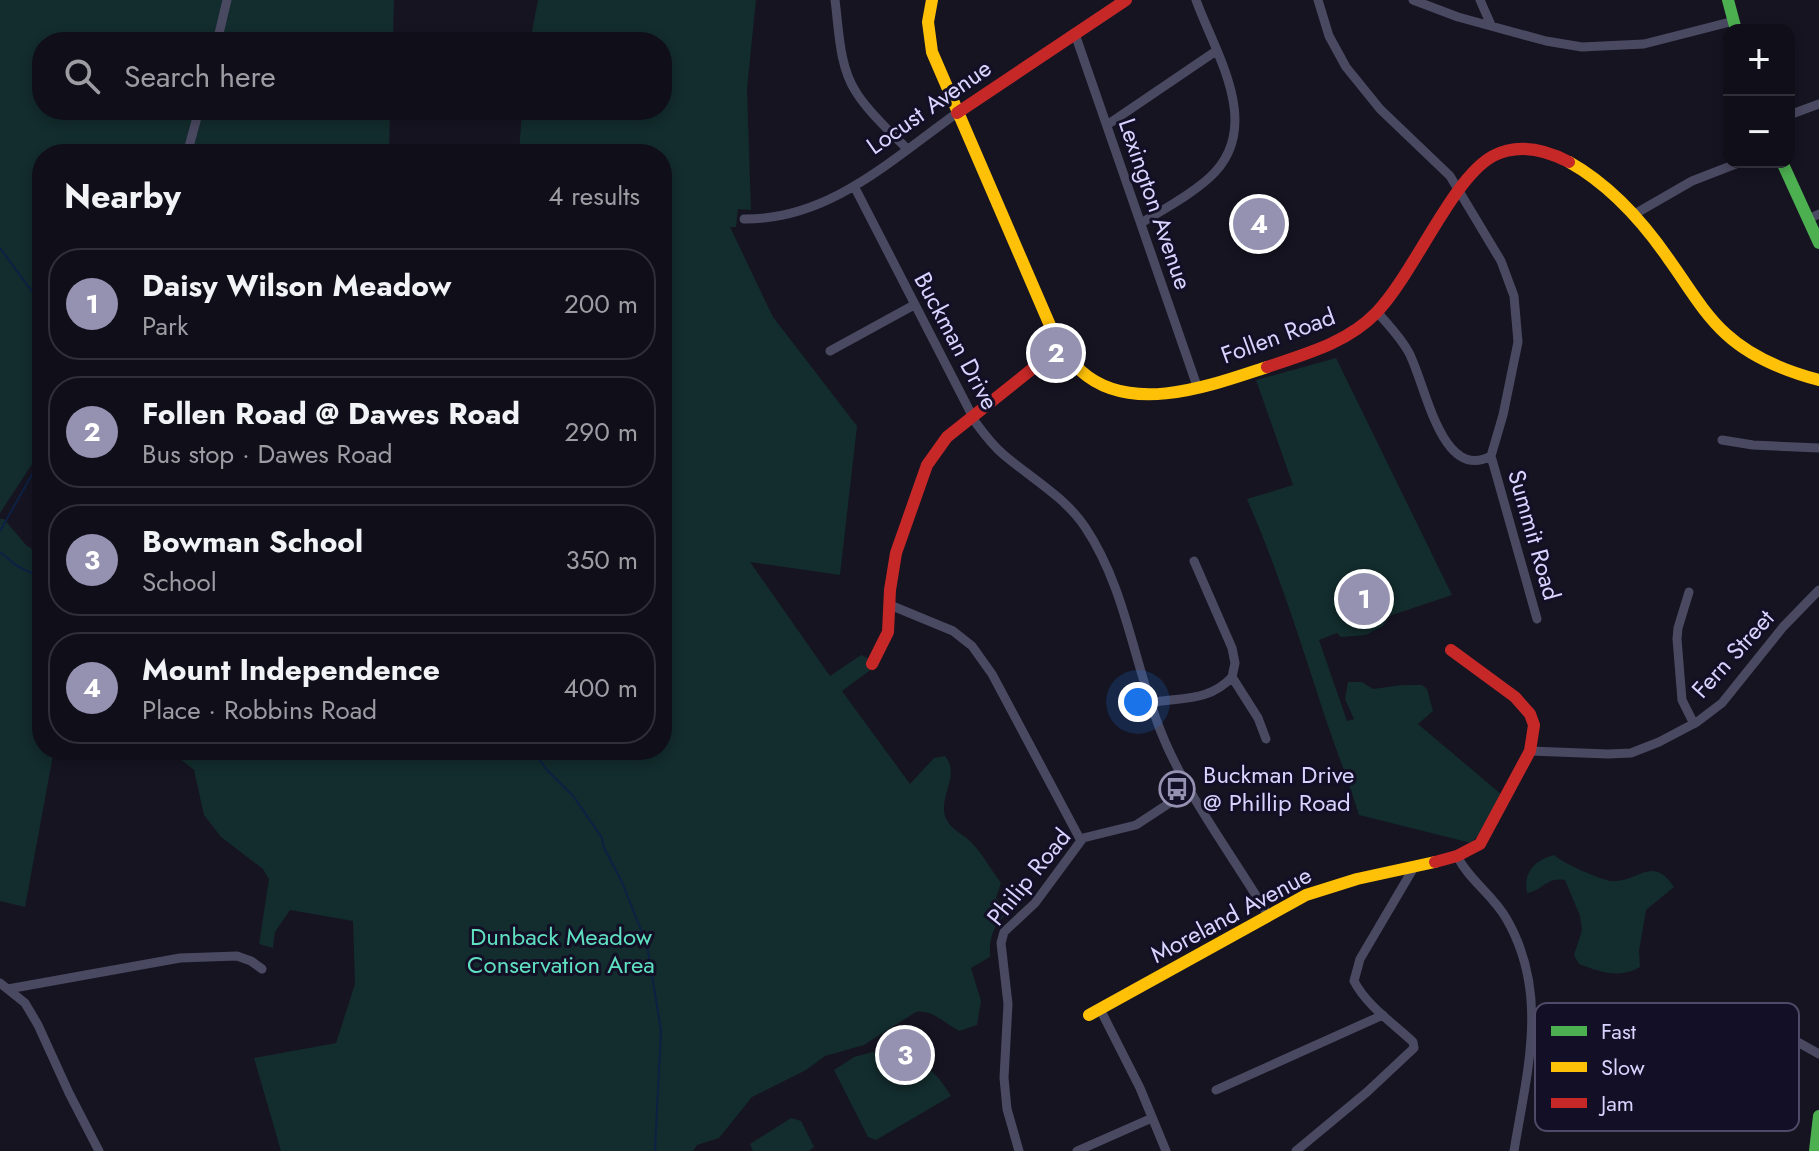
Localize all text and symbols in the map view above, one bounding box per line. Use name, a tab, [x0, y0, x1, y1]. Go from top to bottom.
map controls	[1723, 24, 1795, 168]
button: +	[1723, 24, 1795, 96]
search box	[32, 32, 672, 120]
street label: Locust Avenue	[859, 51, 998, 163]
icon: search	[60, 54, 104, 98]
text: Search here	[124, 55, 276, 98]
button: −	[1723, 96, 1795, 168]
street label: Lexington Avenue	[1110, 114, 1201, 294]
text: Nearby	[64, 172, 181, 221]
text: 4 results	[548, 177, 640, 215]
pin: 4	[1233, 194, 1285, 254]
text: Daisy Wilson Meadow	[142, 264, 451, 307]
street label: Buckman Drive	[905, 266, 1007, 416]
text: 1	[85, 285, 99, 323]
text: 200 m	[564, 285, 638, 323]
street label: Follen Road	[1216, 299, 1340, 372]
text: Park	[142, 307, 188, 345]
pin: 2	[1030, 323, 1082, 383]
text: Follen Road @ Dawes Road	[142, 392, 520, 435]
text: 2	[83, 413, 101, 451]
text: 290 m	[565, 413, 638, 451]
text: Bus stop · Dawes Road	[142, 435, 393, 473]
street label: Summit Road	[1499, 466, 1570, 604]
text: Bowman School	[142, 520, 363, 563]
text: 3	[84, 541, 100, 579]
text: 350 m	[565, 541, 638, 579]
text: School	[142, 563, 217, 601]
pin: 1	[1338, 569, 1390, 629]
street label: Fern Street	[1683, 601, 1782, 706]
text: Mount Independence	[142, 648, 440, 691]
text: 4	[83, 669, 101, 707]
text: 400 m	[564, 669, 638, 707]
your location	[1118, 682, 1158, 722]
text: Place · Robbins Road	[142, 691, 377, 729]
place label: Buckman Drive @ Phillip Road	[1203, 757, 1354, 820]
bus stop icon: Buckman Drive @ Phillip Road	[1158, 770, 1196, 808]
street label: Philip Road	[978, 820, 1079, 933]
street label: Moreland Avenue	[1144, 857, 1318, 972]
park label: Dunback Meadow Conservation Area	[467, 919, 655, 982]
legend	[1535, 1003, 1799, 1131]
text: Fast	[1601, 1015, 1637, 1047]
pin: 3	[879, 1025, 931, 1085]
text: Slow	[1601, 1051, 1645, 1083]
text: Jam	[1598, 1087, 1634, 1119]

